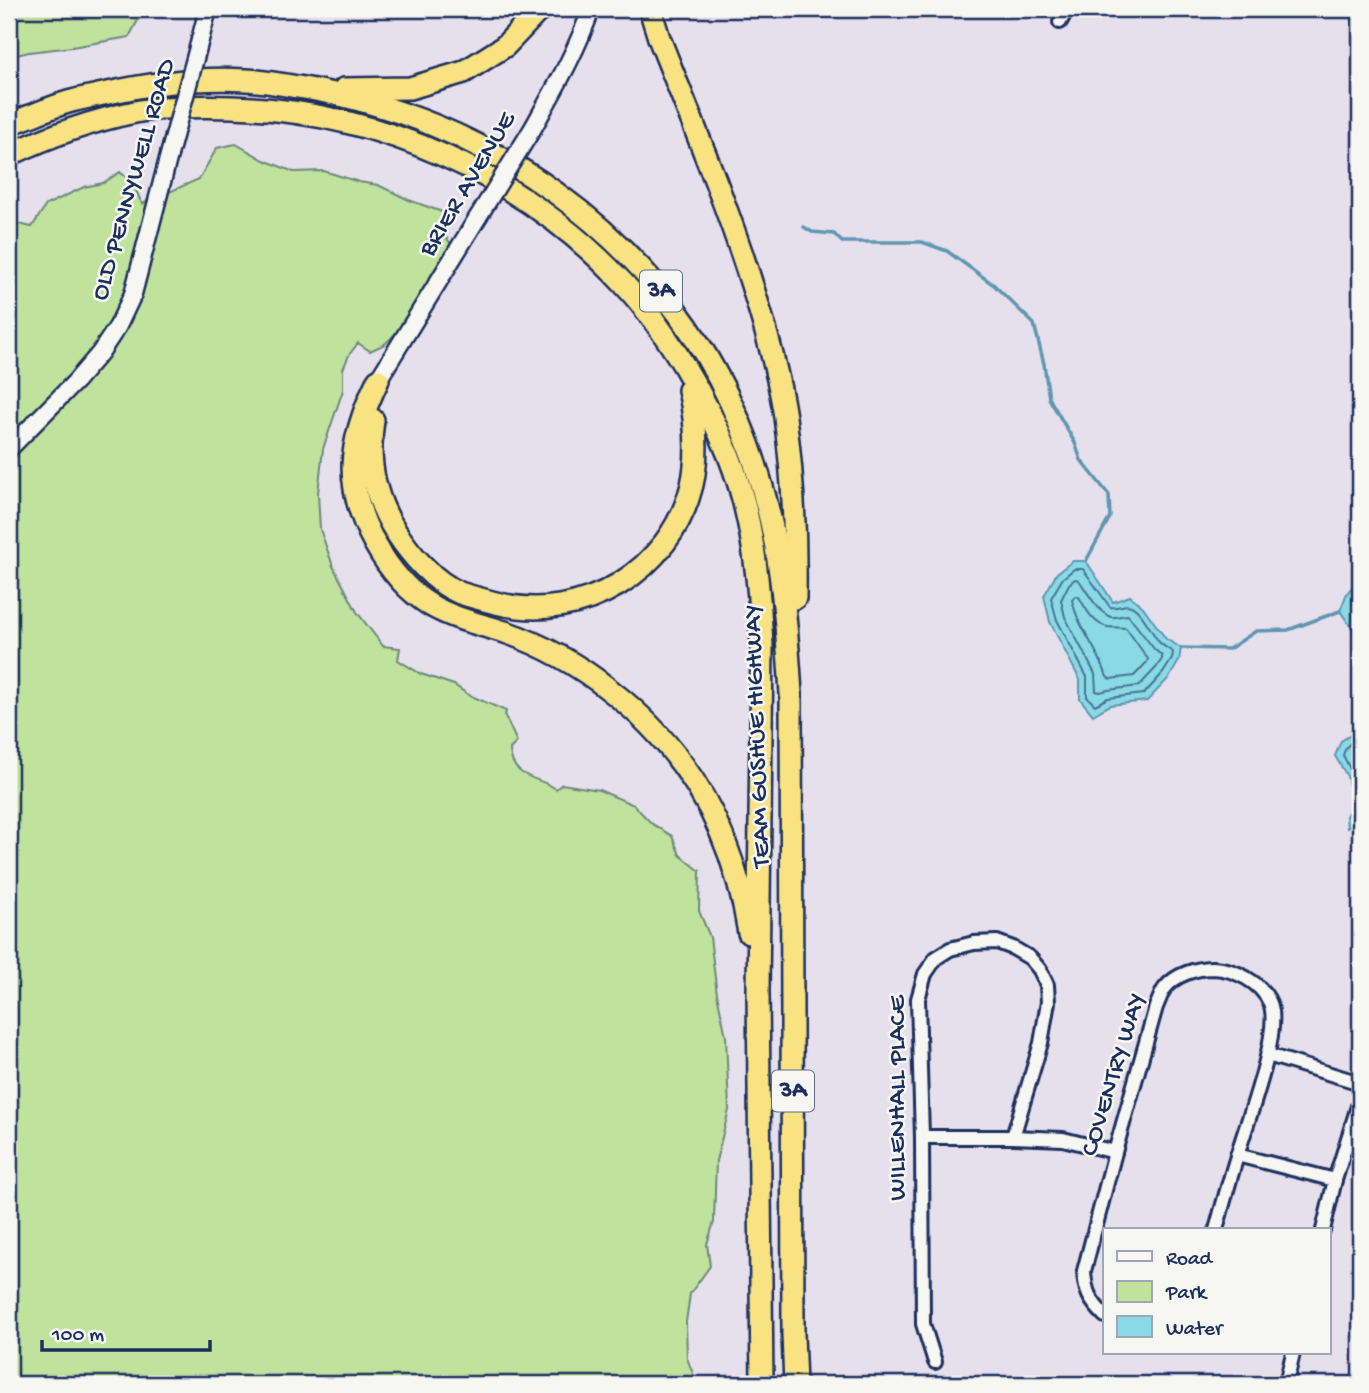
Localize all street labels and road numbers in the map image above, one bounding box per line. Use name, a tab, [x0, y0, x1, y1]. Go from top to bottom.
street label: OLD PENNYWELL ROAD	[86, 56, 184, 304]
street label: BRIER AVENUE	[413, 106, 525, 264]
road number: 3A	[640, 270, 682, 312]
street label: TEAM GUSHUE HIGHWAY	[739, 604, 779, 870]
street label: COVENTRY WAY	[1076, 990, 1154, 1160]
street label: WILLENHALL PLACE	[884, 994, 915, 1201]
road number: 3A	[772, 1070, 814, 1112]

